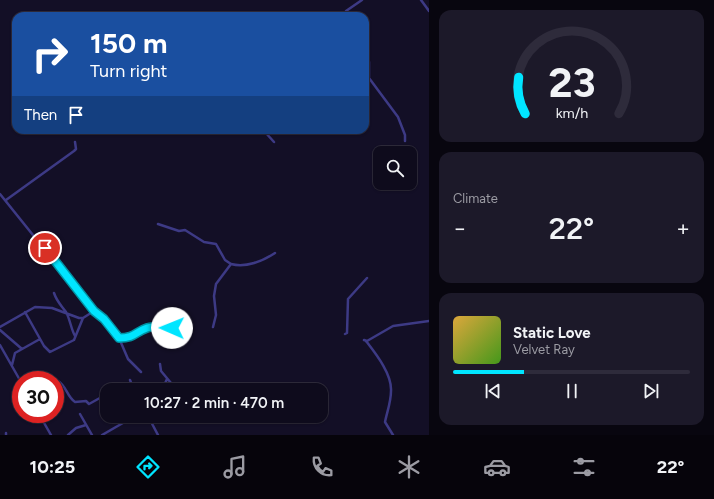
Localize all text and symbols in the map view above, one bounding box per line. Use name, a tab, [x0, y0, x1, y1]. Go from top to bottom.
text: 150 m	[90, 26, 167, 60]
icon: right	[24, 28, 76, 80]
text: 23	[548, 57, 595, 107]
text: Turn right	[90, 60, 167, 82]
text: km/h	[555, 103, 588, 121]
icon: arrive	[65, 104, 87, 126]
text: Then	[24, 106, 57, 124]
map controls	[373, 146, 417, 190]
button: search	[373, 146, 417, 190]
text: Climate	[453, 191, 498, 206]
text: 22°	[549, 210, 594, 247]
text: −	[453, 215, 467, 242]
text: +	[676, 215, 690, 242]
pin	[28, 231, 62, 265]
icon: arrive	[34, 237, 56, 259]
position arrow	[151, 307, 193, 349]
text: Static Love	[513, 324, 591, 342]
text: Velvet Ray	[513, 342, 575, 357]
speed limit sign: 30	[12, 371, 64, 423]
icon: previous	[482, 380, 504, 402]
icon: pause	[561, 380, 583, 402]
icon: next	[640, 380, 662, 402]
text: 10:27 · 2 min · 470 m	[144, 394, 284, 412]
icon: directions	[134, 453, 162, 481]
icon: music	[221, 453, 249, 481]
icon: phone	[308, 453, 336, 481]
icon: climate	[395, 453, 423, 481]
icon: car	[483, 453, 511, 481]
icon: filters	[570, 453, 598, 481]
text: 10:25	[30, 456, 75, 478]
text: 22°	[657, 456, 684, 478]

